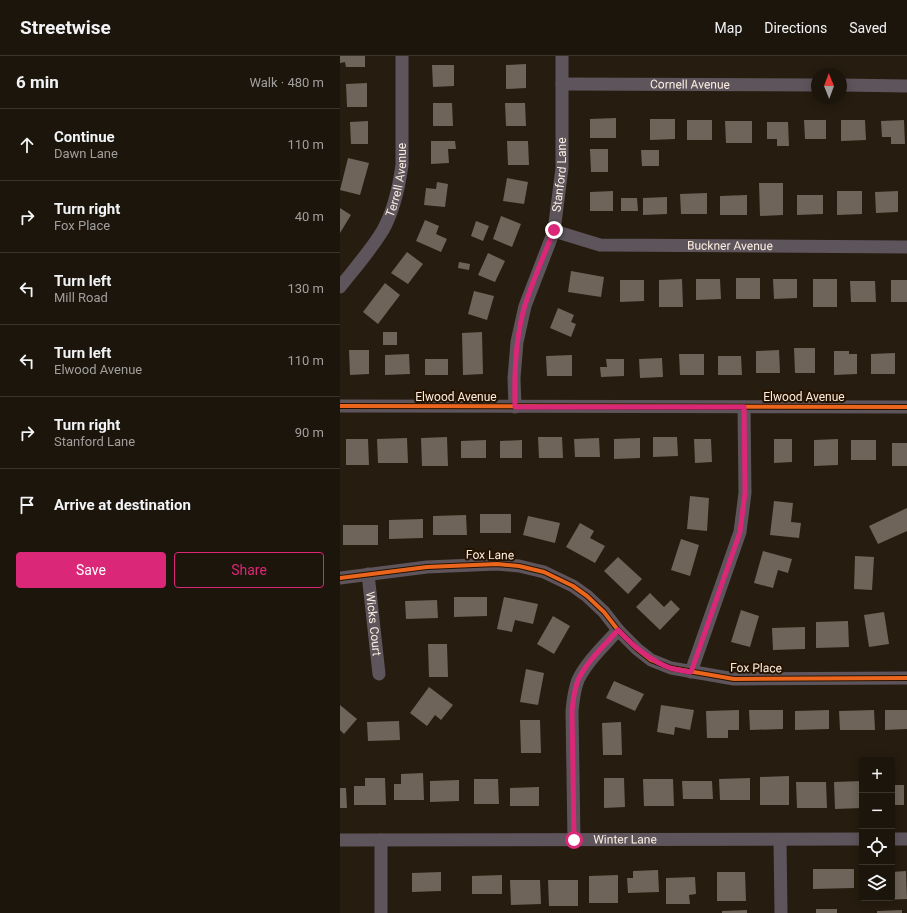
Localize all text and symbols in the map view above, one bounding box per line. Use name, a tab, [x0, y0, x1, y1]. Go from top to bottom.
text: Streetwise	[20, 16, 111, 39]
text: Map	[715, 20, 742, 36]
text: Directions	[764, 20, 827, 36]
text: Saved	[849, 20, 887, 36]
north arrow	[811, 68, 847, 104]
text: 6 min	[16, 72, 59, 92]
text: Walk · 480 m	[249, 75, 324, 90]
street label: Cornell Avenue	[650, 77, 730, 92]
text: Continue	[54, 128, 115, 146]
icon: ahead	[16, 134, 38, 156]
text: 110 m	[287, 137, 324, 152]
street label: Stanford Lane	[549, 137, 569, 213]
street label: Terrell Avenue	[383, 143, 409, 219]
text: Dawn Lane	[54, 146, 118, 161]
text: Turn right	[54, 200, 120, 218]
icon: right	[16, 206, 38, 228]
text: 40 m	[295, 209, 324, 224]
text: Fox Place	[54, 218, 110, 233]
route end	[545, 221, 563, 239]
street label: Buckner Avenue	[687, 239, 773, 253]
text: Turn left	[54, 272, 111, 290]
icon: left	[16, 278, 38, 300]
text: 130 m	[287, 281, 324, 296]
text: Mill Road	[54, 290, 108, 305]
text: Turn left	[54, 344, 111, 362]
icon: left	[16, 350, 38, 372]
text: 110 m	[287, 353, 324, 368]
text: Elwood Avenue	[54, 362, 142, 377]
street label: Elwood Avenue	[415, 390, 497, 404]
street label: Elwood Avenue	[763, 390, 845, 404]
text: Turn right	[54, 416, 120, 434]
icon: right	[16, 422, 38, 444]
text: 90 m	[295, 425, 324, 440]
text: Stanford Lane	[54, 434, 135, 449]
icon: arrive	[16, 494, 38, 516]
text: Arrive at destination	[54, 496, 191, 514]
street label: Fox Lane	[466, 548, 514, 562]
button: Save	[16, 552, 166, 588]
button: Share	[174, 552, 324, 588]
street label: Wicks Court	[363, 591, 384, 657]
street label: Fox Place	[730, 661, 782, 675]
map controls	[859, 757, 895, 901]
button: +	[859, 757, 895, 793]
button: −	[859, 793, 895, 829]
button: locate	[859, 829, 895, 865]
route start	[565, 831, 583, 849]
street label: Winter Lane	[593, 832, 657, 847]
button: layers	[859, 865, 895, 901]

